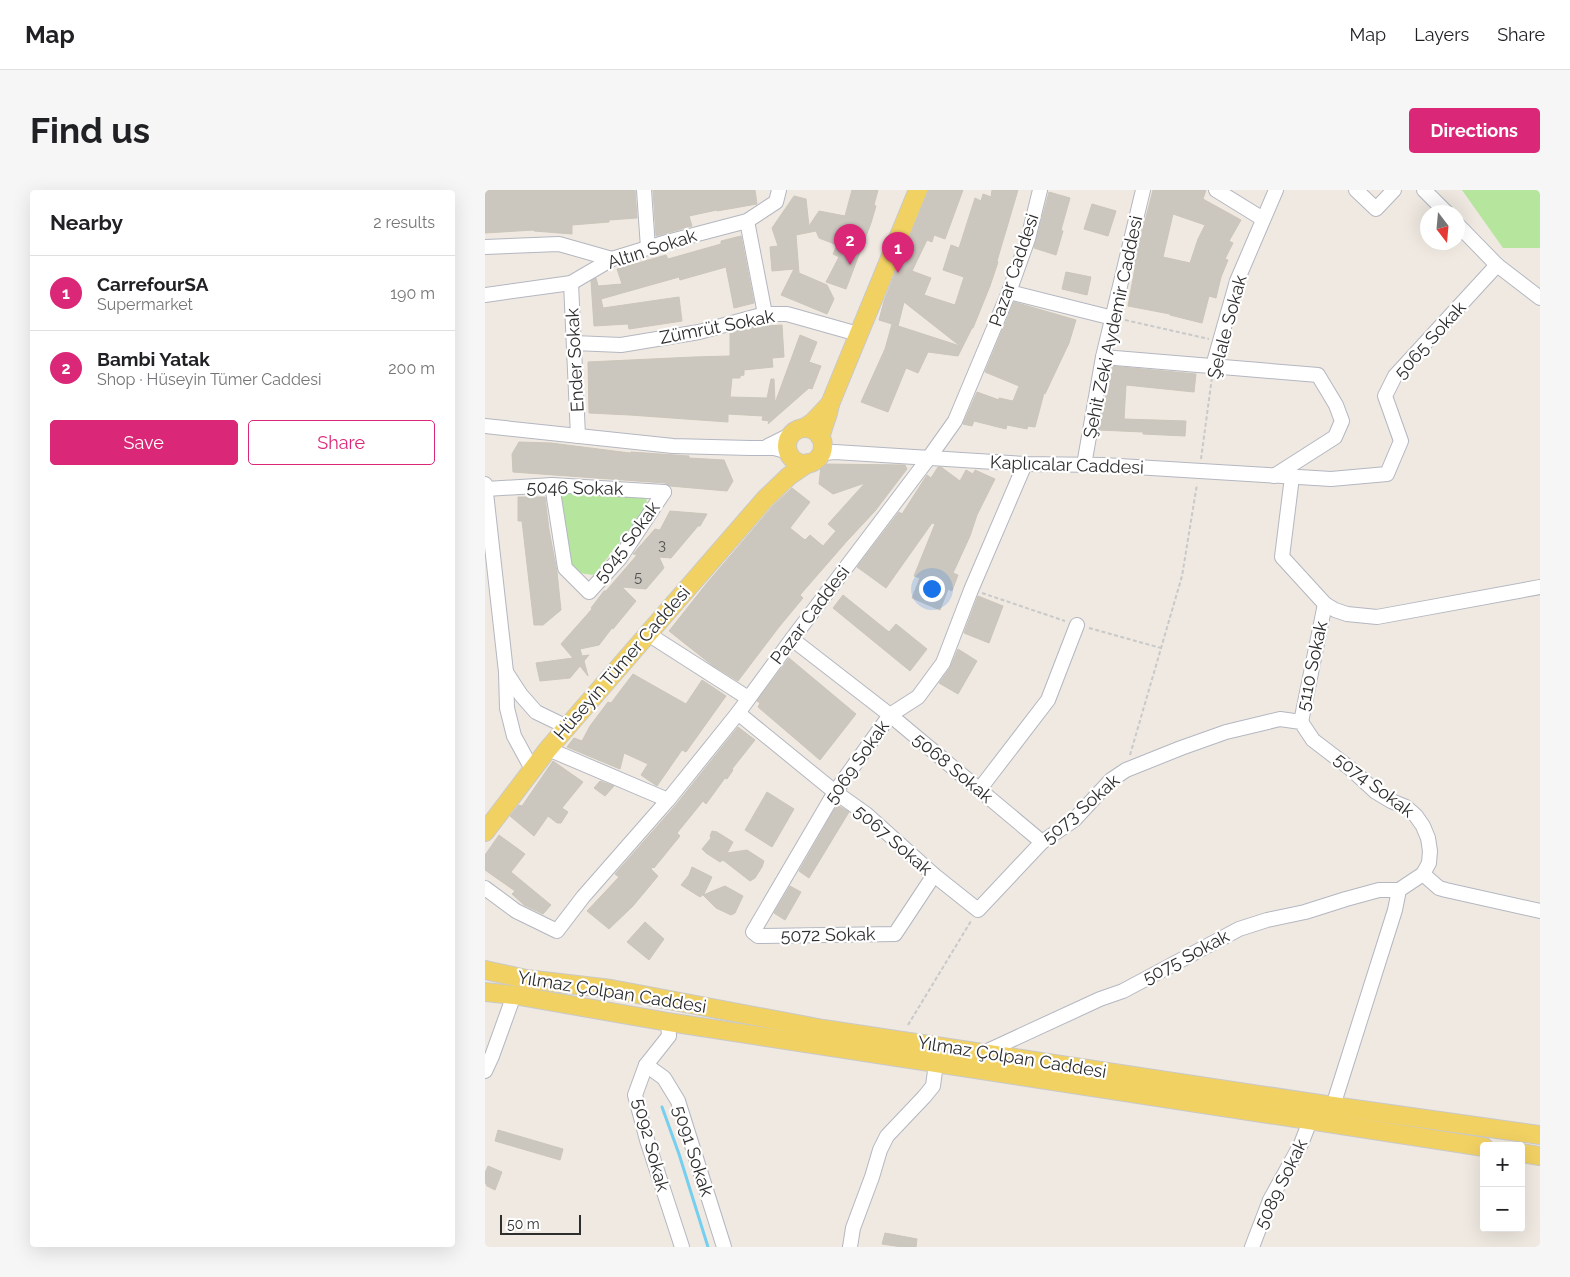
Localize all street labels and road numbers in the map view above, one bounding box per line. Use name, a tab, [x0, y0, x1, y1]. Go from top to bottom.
street label: Pazar Caddesi	[984, 211, 1043, 329]
street label: Şehit Zeki Aydemir Caddesi	[1079, 214, 1146, 440]
street label: Altın Sokak	[605, 224, 700, 273]
street label: Şelale Sokak	[1203, 272, 1251, 381]
street label: 5065 Sokak	[1390, 296, 1470, 383]
street label: Zümrüt Sokak	[658, 305, 777, 348]
street label: Ender Sokak	[561, 307, 588, 413]
street label: Kaplıcalar Caddesi	[990, 451, 1144, 478]
street label: 5046 Sokak	[527, 476, 624, 499]
street label: 5045 Sokak	[590, 497, 664, 587]
street label: Pazar Caddesi	[766, 561, 853, 668]
street label: Hüseyin Tümer Caddesi	[549, 582, 694, 744]
street label: 5110 Sokak	[1292, 619, 1331, 713]
street label: 5069 Sokak	[820, 715, 893, 808]
street label: 5068 Sokak	[909, 728, 998, 807]
street label: 5074 Sokak	[1330, 748, 1419, 822]
street label: 5073 Sokak	[1038, 769, 1124, 848]
street label: 5067 Sokak	[850, 800, 937, 879]
street label: 5072 Sokak	[780, 923, 876, 946]
street label: 5075 Sokak	[1139, 925, 1233, 988]
street label: Yılmaz Çolpan Caddesi	[516, 966, 708, 1017]
street label: Yılmaz Çolpan Caddesi	[916, 1031, 1108, 1082]
street label: 5092 Sokak	[629, 1096, 674, 1194]
street label: 5091 Sokak	[669, 1103, 718, 1199]
street label: 5089 Sokak	[1250, 1135, 1311, 1232]

